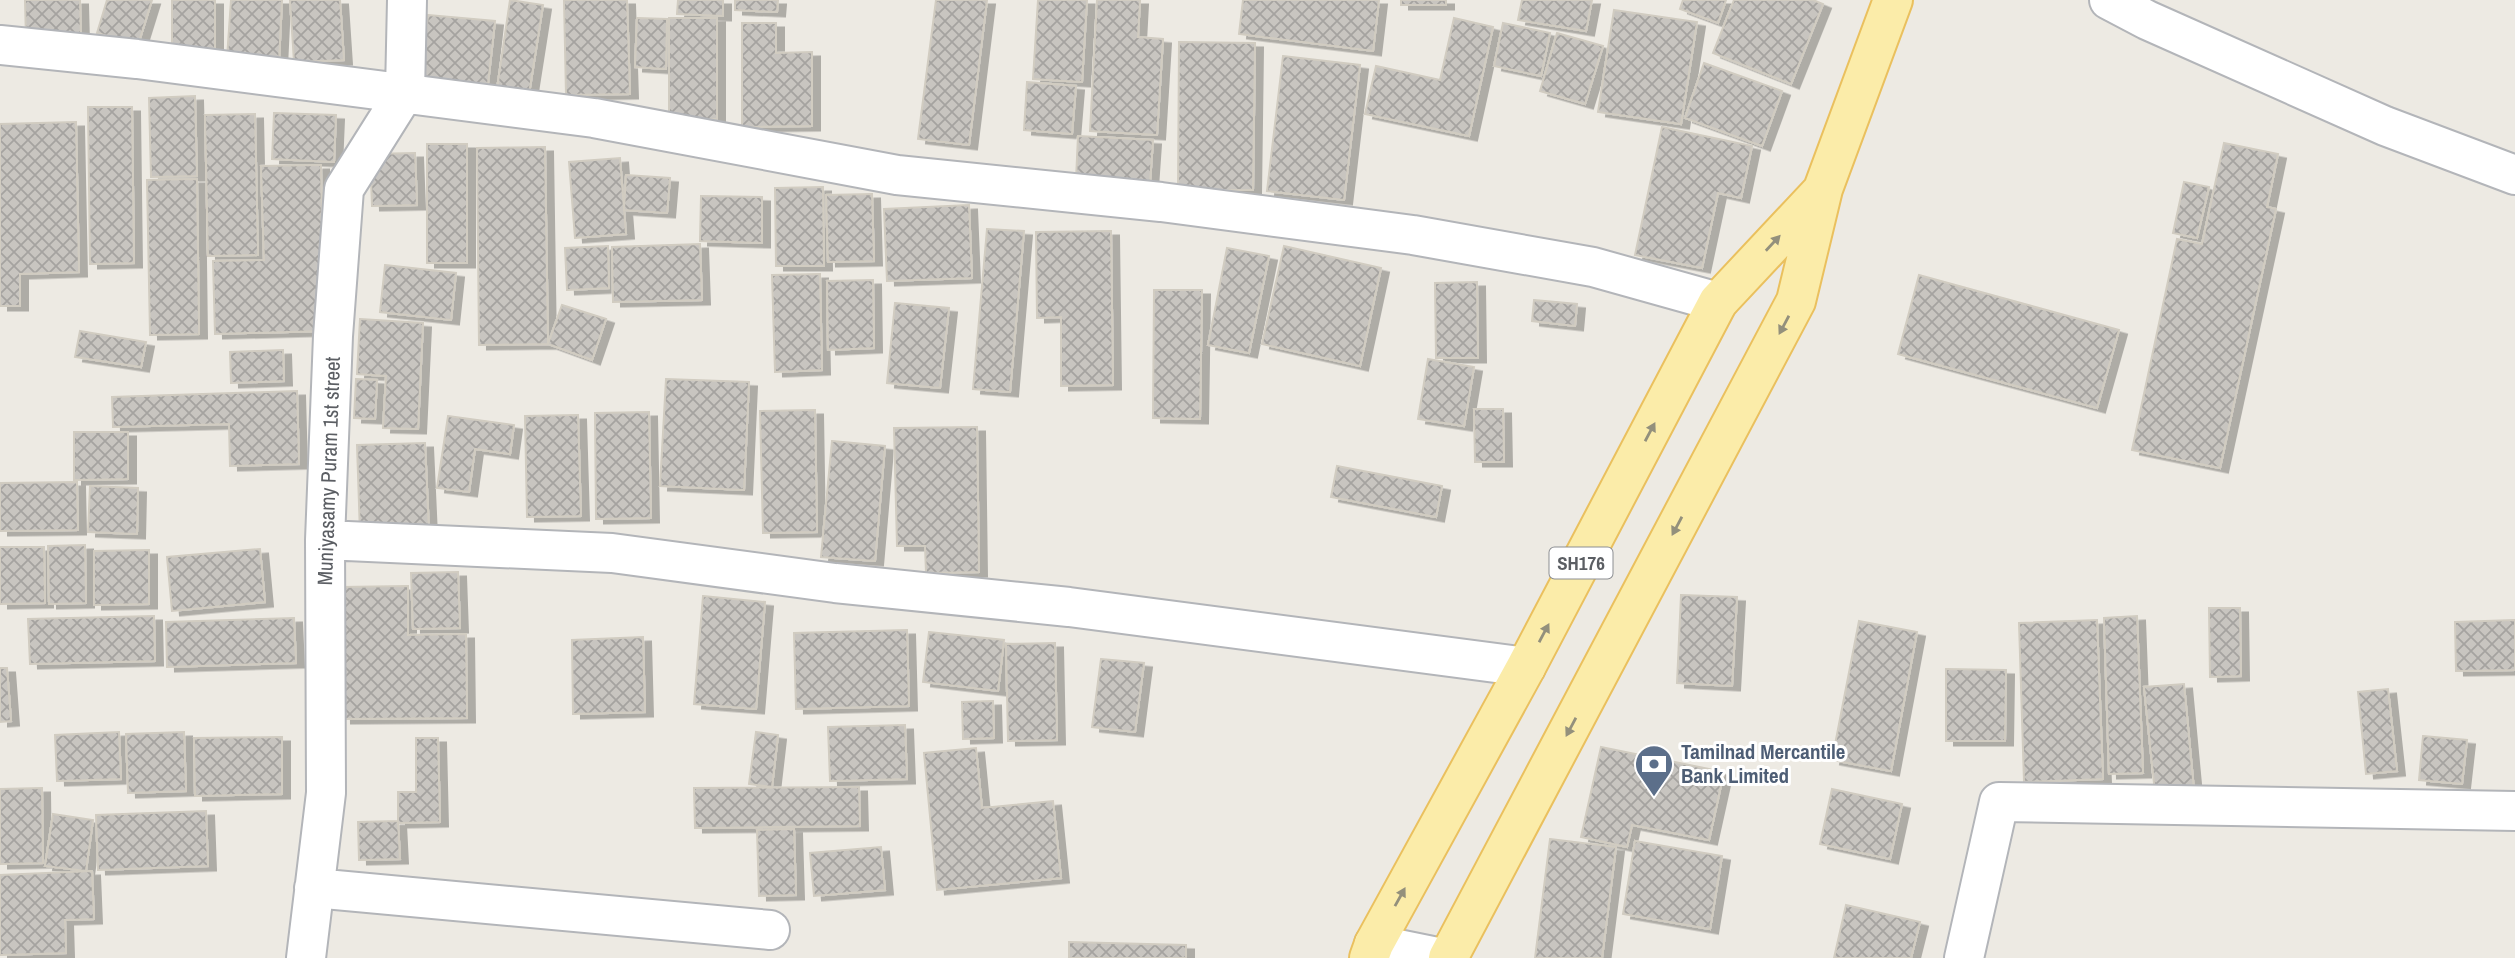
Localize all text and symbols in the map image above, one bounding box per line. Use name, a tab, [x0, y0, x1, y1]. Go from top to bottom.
one-way arrow	[1765, 235, 1781, 252]
one-way arrow	[1778, 315, 1789, 335]
street label: Muniyasamy Puram 1st street	[310, 356, 347, 586]
one-way arrow	[1644, 422, 1655, 442]
one-way arrow	[1671, 516, 1683, 536]
road number: SH176	[1550, 548, 1612, 578]
one-way arrow	[1538, 623, 1549, 643]
one-way arrow	[1565, 717, 1576, 737]
place label: Tamilnad Mercantile Bank Limited	[1681, 737, 1845, 790]
bank icon: Tamilnad Mercantile Bank Limited	[1633, 743, 1675, 798]
one-way arrow	[1393, 887, 1405, 907]

